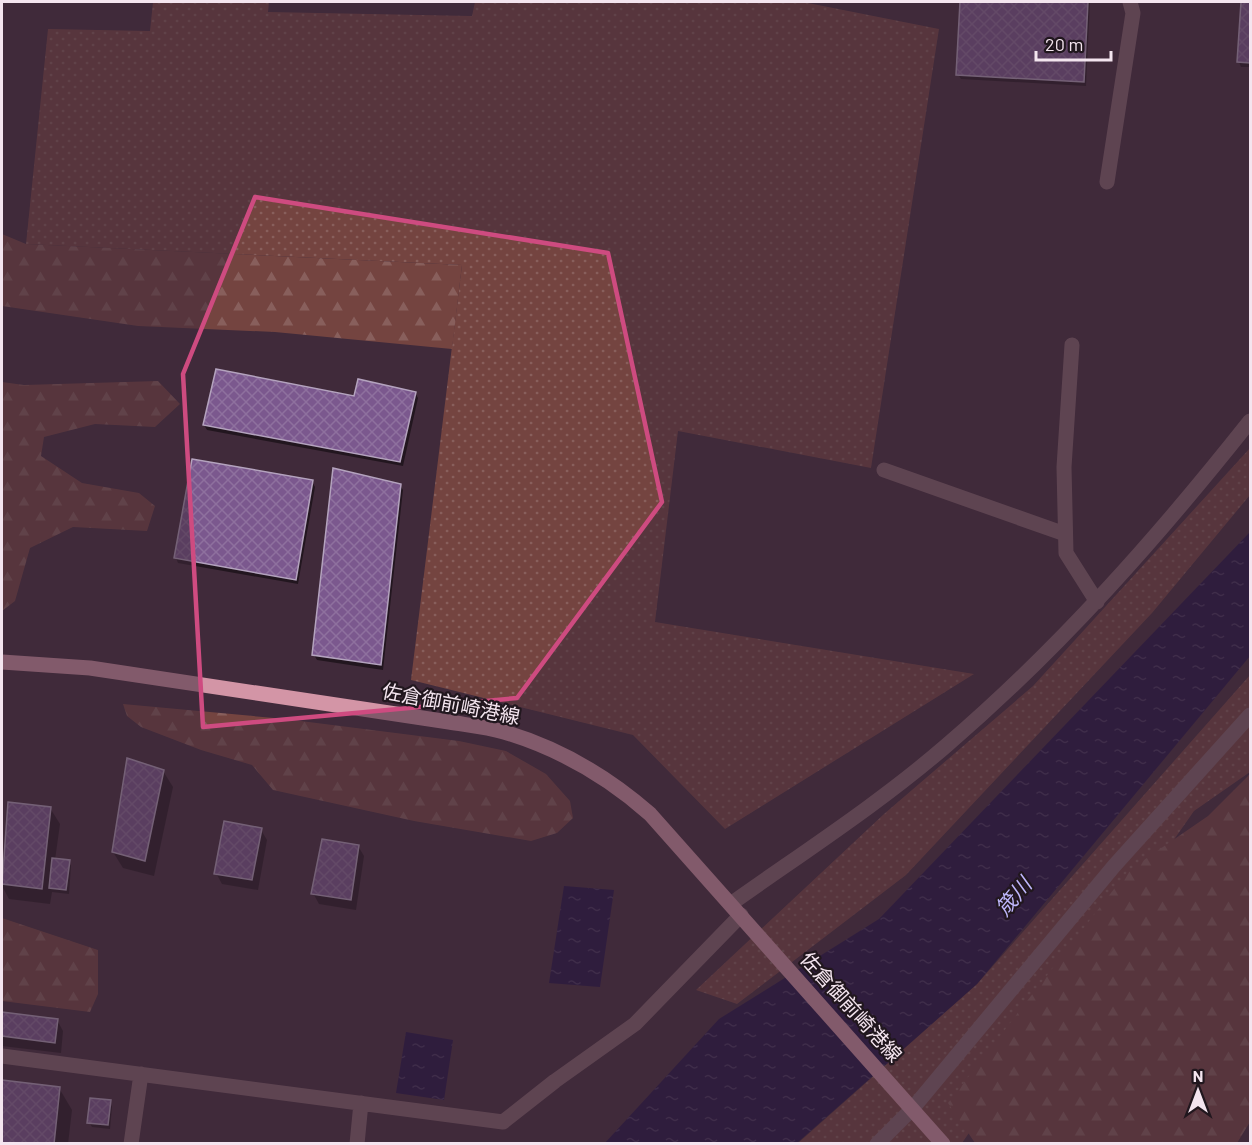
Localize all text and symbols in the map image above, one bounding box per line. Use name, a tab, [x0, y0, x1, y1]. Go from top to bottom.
scale bar	[1036, 24, 1111, 62]
text: 20 m	[1045, 33, 1083, 55]
street label: 佐倉御前崎港線	[380, 678, 522, 728]
water label: 筬川	[990, 870, 1037, 920]
street label: 佐倉御前崎港線	[796, 946, 908, 1066]
north arrow	[1168, 1061, 1228, 1121]
text: N	[1193, 1066, 1203, 1085]

